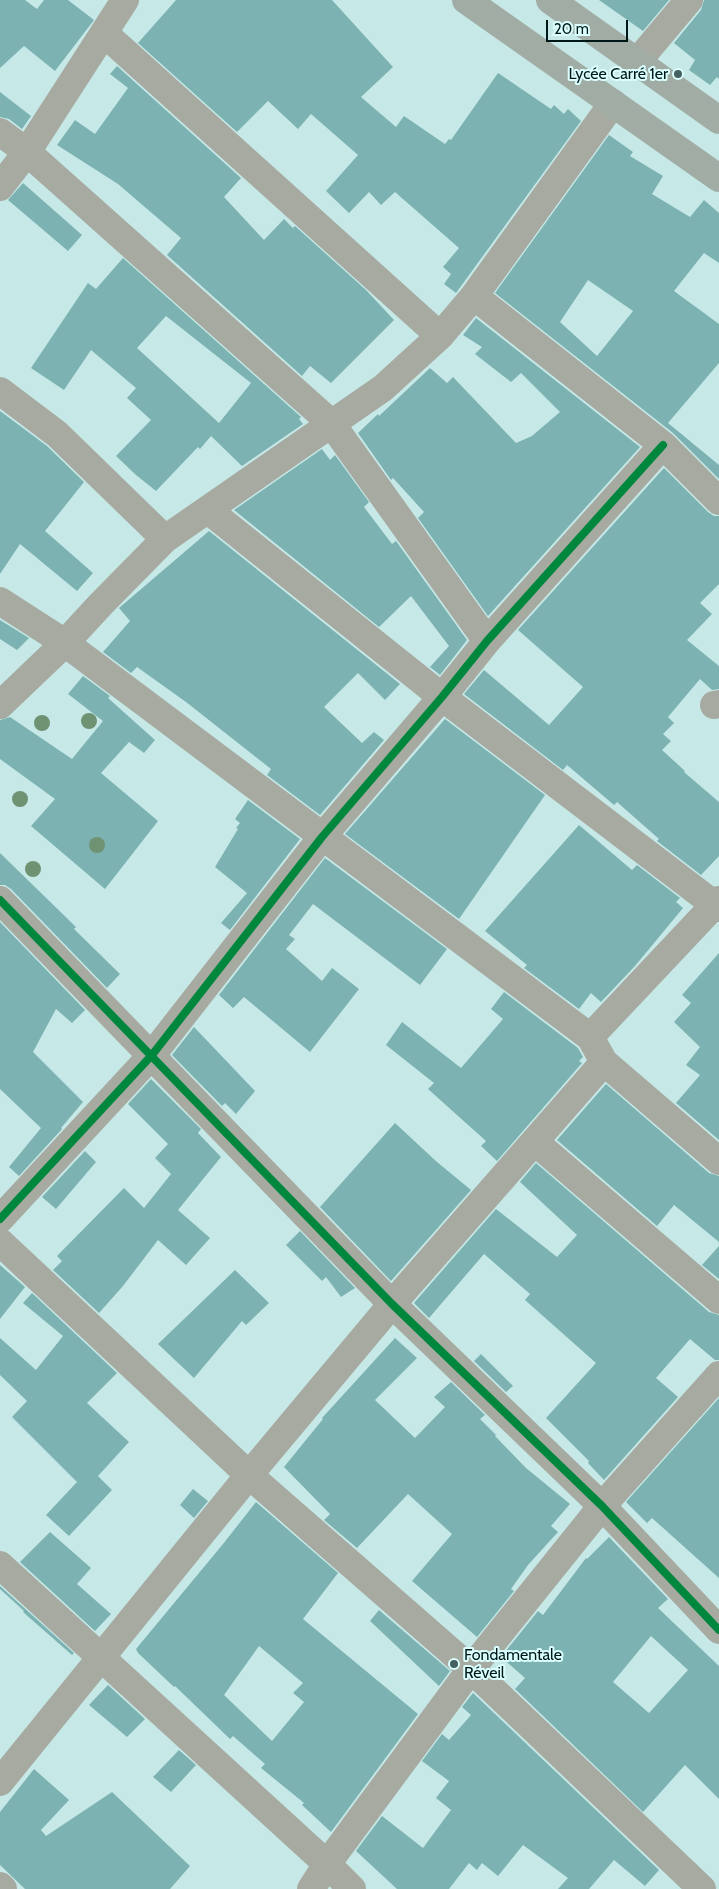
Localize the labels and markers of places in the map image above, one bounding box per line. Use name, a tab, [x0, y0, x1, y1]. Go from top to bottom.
place label: Lycée Carré 1er	[568, 64, 668, 84]
marker: Lycée Carré 1er	[672, 68, 684, 80]
place label: Fondamentale Réveil	[464, 1645, 562, 1683]
marker: Fondamentale Réveil	[448, 1658, 460, 1670]

